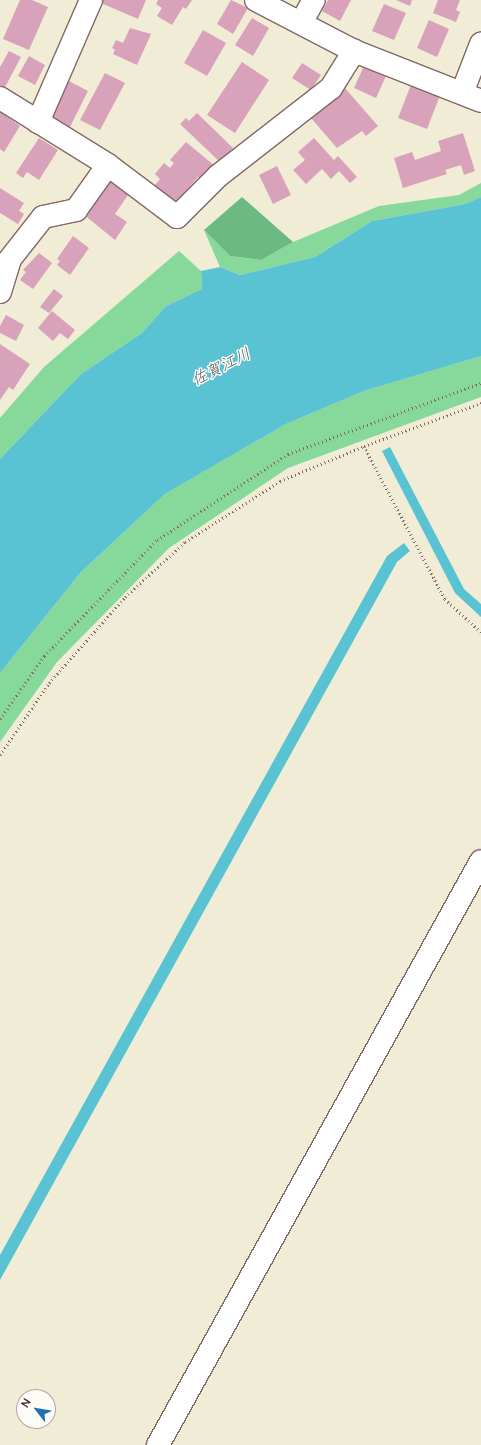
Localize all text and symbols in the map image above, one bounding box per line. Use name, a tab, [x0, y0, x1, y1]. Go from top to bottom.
water label: 佐賀江川	[188, 344, 254, 390]
north arrow	[16, 1389, 56, 1429]
text: N	[18, 1396, 34, 1410]

